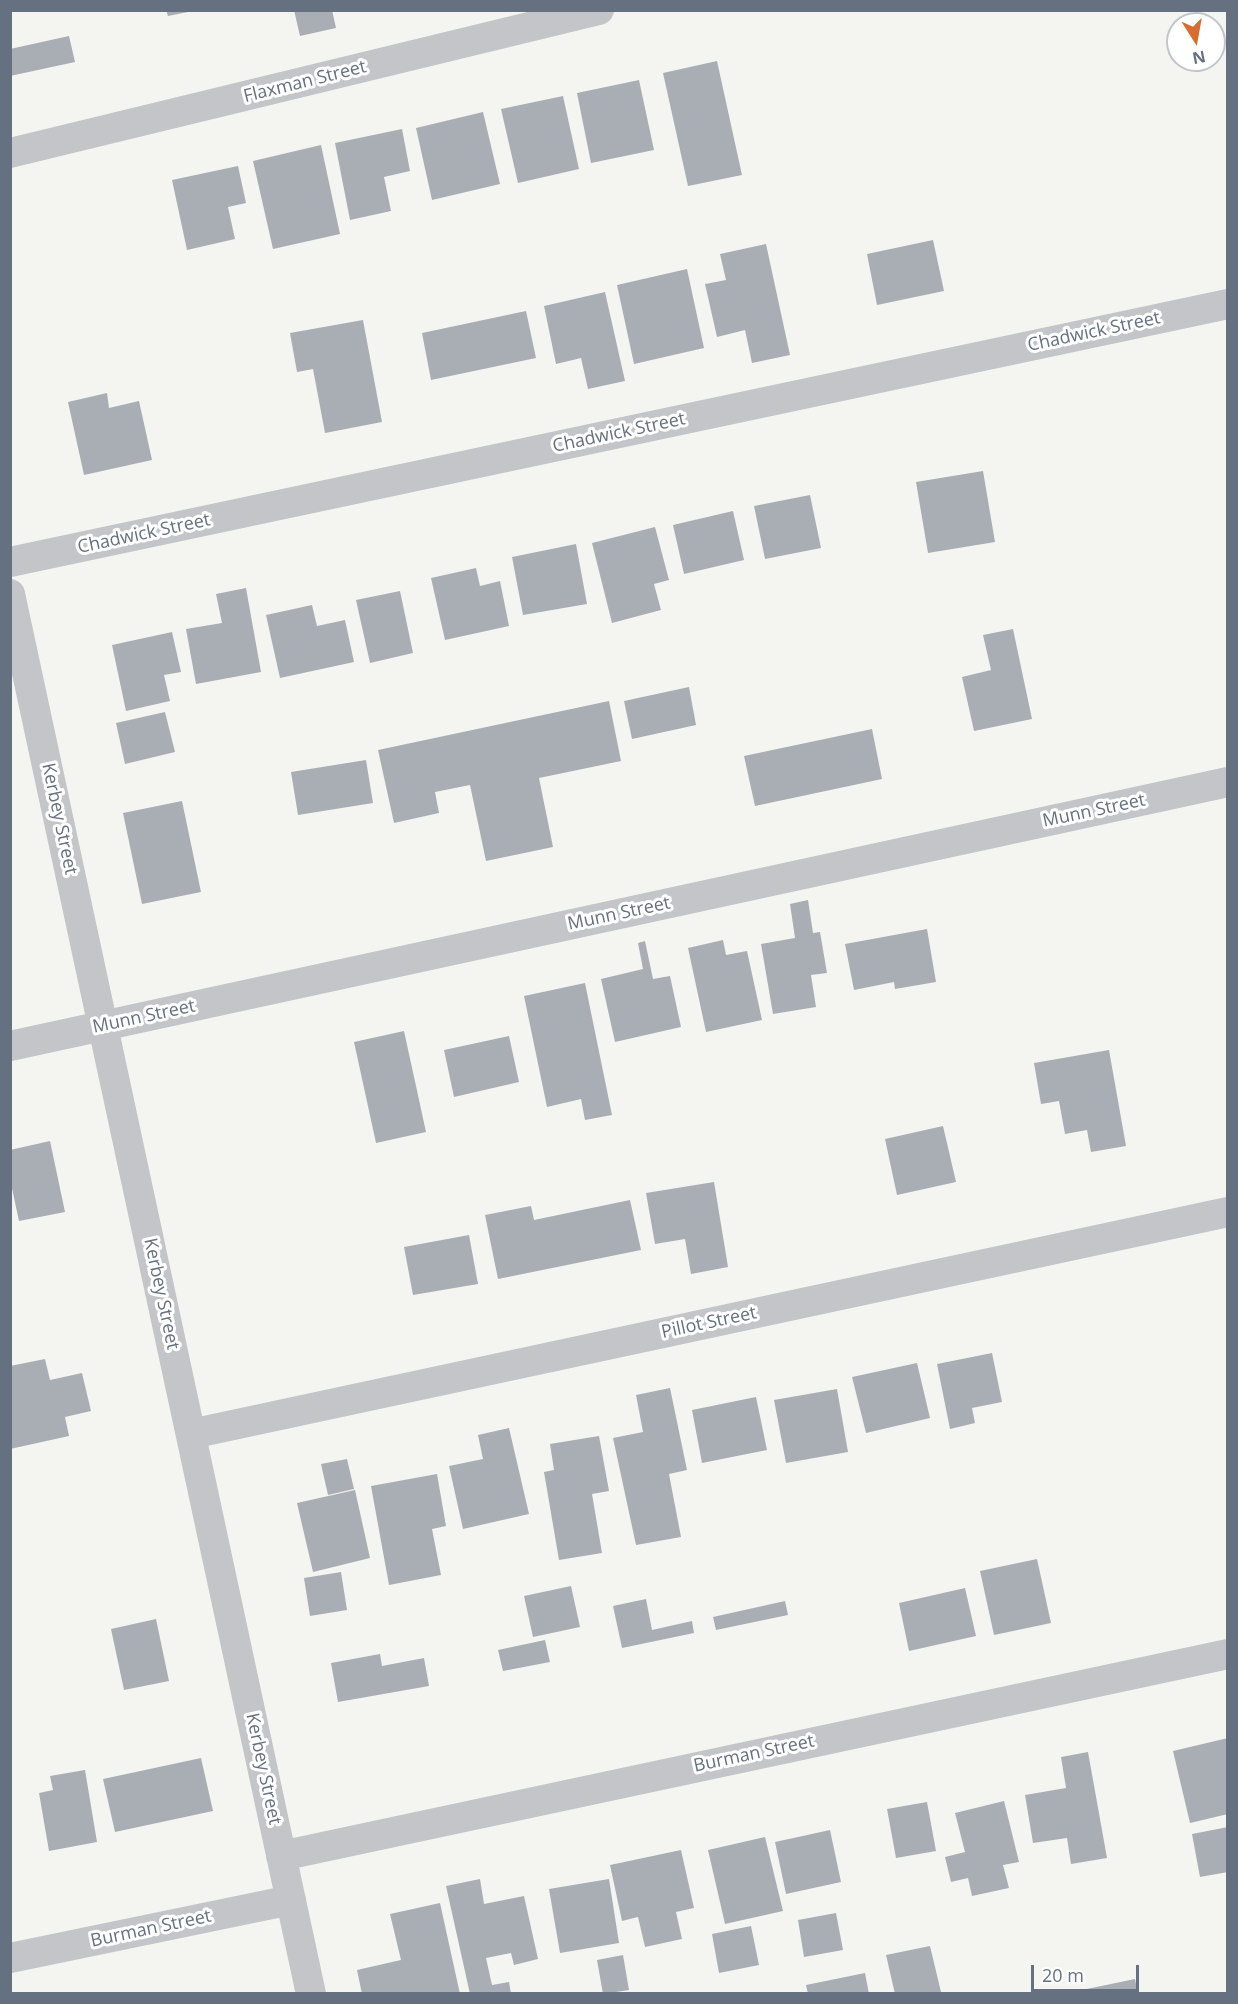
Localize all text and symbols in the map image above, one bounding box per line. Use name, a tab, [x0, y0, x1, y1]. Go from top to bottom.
north arrow	[1166, 12, 1226, 72]
text: N	[1191, 46, 1208, 70]
street label: Flaxman Street	[241, 56, 369, 108]
street label: Chadwick Street	[1026, 307, 1162, 357]
street label: Chadwick Street	[551, 408, 687, 458]
street label: Chadwick Street	[76, 509, 212, 559]
street label: Kerbey Street	[37, 761, 81, 877]
street label: Munn Street	[1041, 790, 1147, 832]
street label: Munn Street	[566, 893, 672, 935]
street label: Munn Street	[91, 996, 197, 1038]
street label: Kerbey Street	[139, 1236, 183, 1352]
street label: Pillot Street	[659, 1302, 759, 1344]
street label: Kerbey Street	[241, 1711, 285, 1827]
street label: Burman Street	[692, 1731, 816, 1777]
street label: Burman Street	[89, 1906, 213, 1952]
scale bar	[1034, 1953, 1142, 1991]
text: 20 m	[1042, 1963, 1084, 1987]

